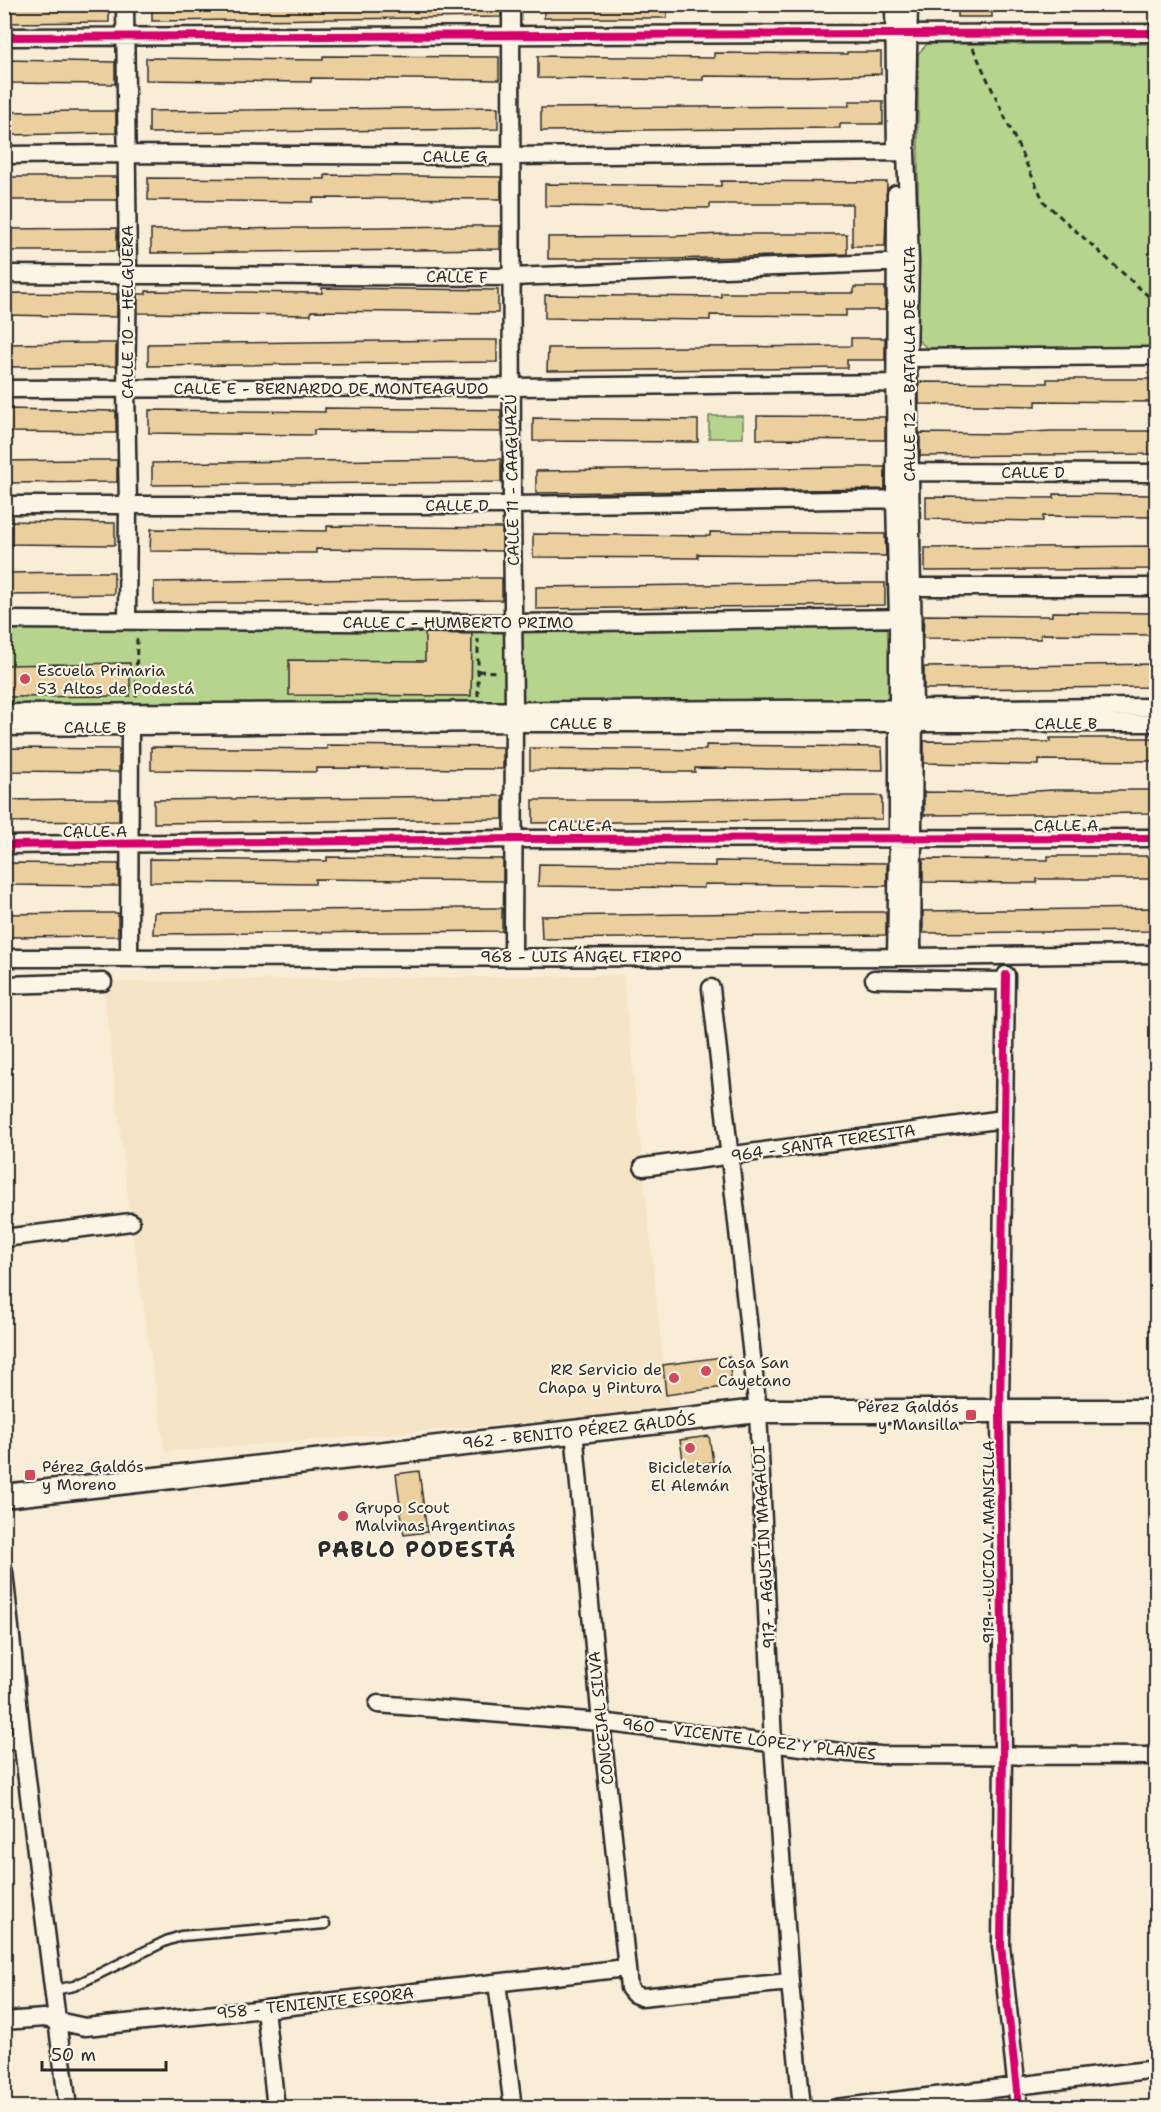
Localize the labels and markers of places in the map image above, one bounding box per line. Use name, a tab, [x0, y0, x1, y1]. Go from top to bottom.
place label: Escuela Primaria 53 Altos de Podestá	[37, 660, 194, 699]
marker: Escuela Primaria 53 Altos de Podestá	[18, 672, 32, 686]
place label: Casa San Cayetano	[718, 1352, 791, 1391]
place label: RR Servicio de Chapa y Pintura	[538, 1359, 662, 1398]
marker: Casa San Cayetano	[699, 1364, 713, 1378]
marker: RR Servicio de Chapa y Pintura	[667, 1371, 681, 1385]
place label: Pérez Galdós y Mansilla	[857, 1396, 959, 1435]
marker: Pérez Galdós y Mansilla	[964, 1408, 978, 1422]
marker: Bicicletería El Alemán	[683, 1441, 697, 1455]
place label: Pérez Galdós y Moreno	[42, 1456, 144, 1495]
place label: Bicicletería El Alemán	[648, 1457, 732, 1496]
marker: Pérez Galdós y Moreno	[23, 1468, 37, 1482]
place label: Grupo Scout Malvinas Argentinas	[355, 1497, 516, 1536]
marker: Grupo Scout Malvinas Argentinas	[336, 1509, 350, 1523]

